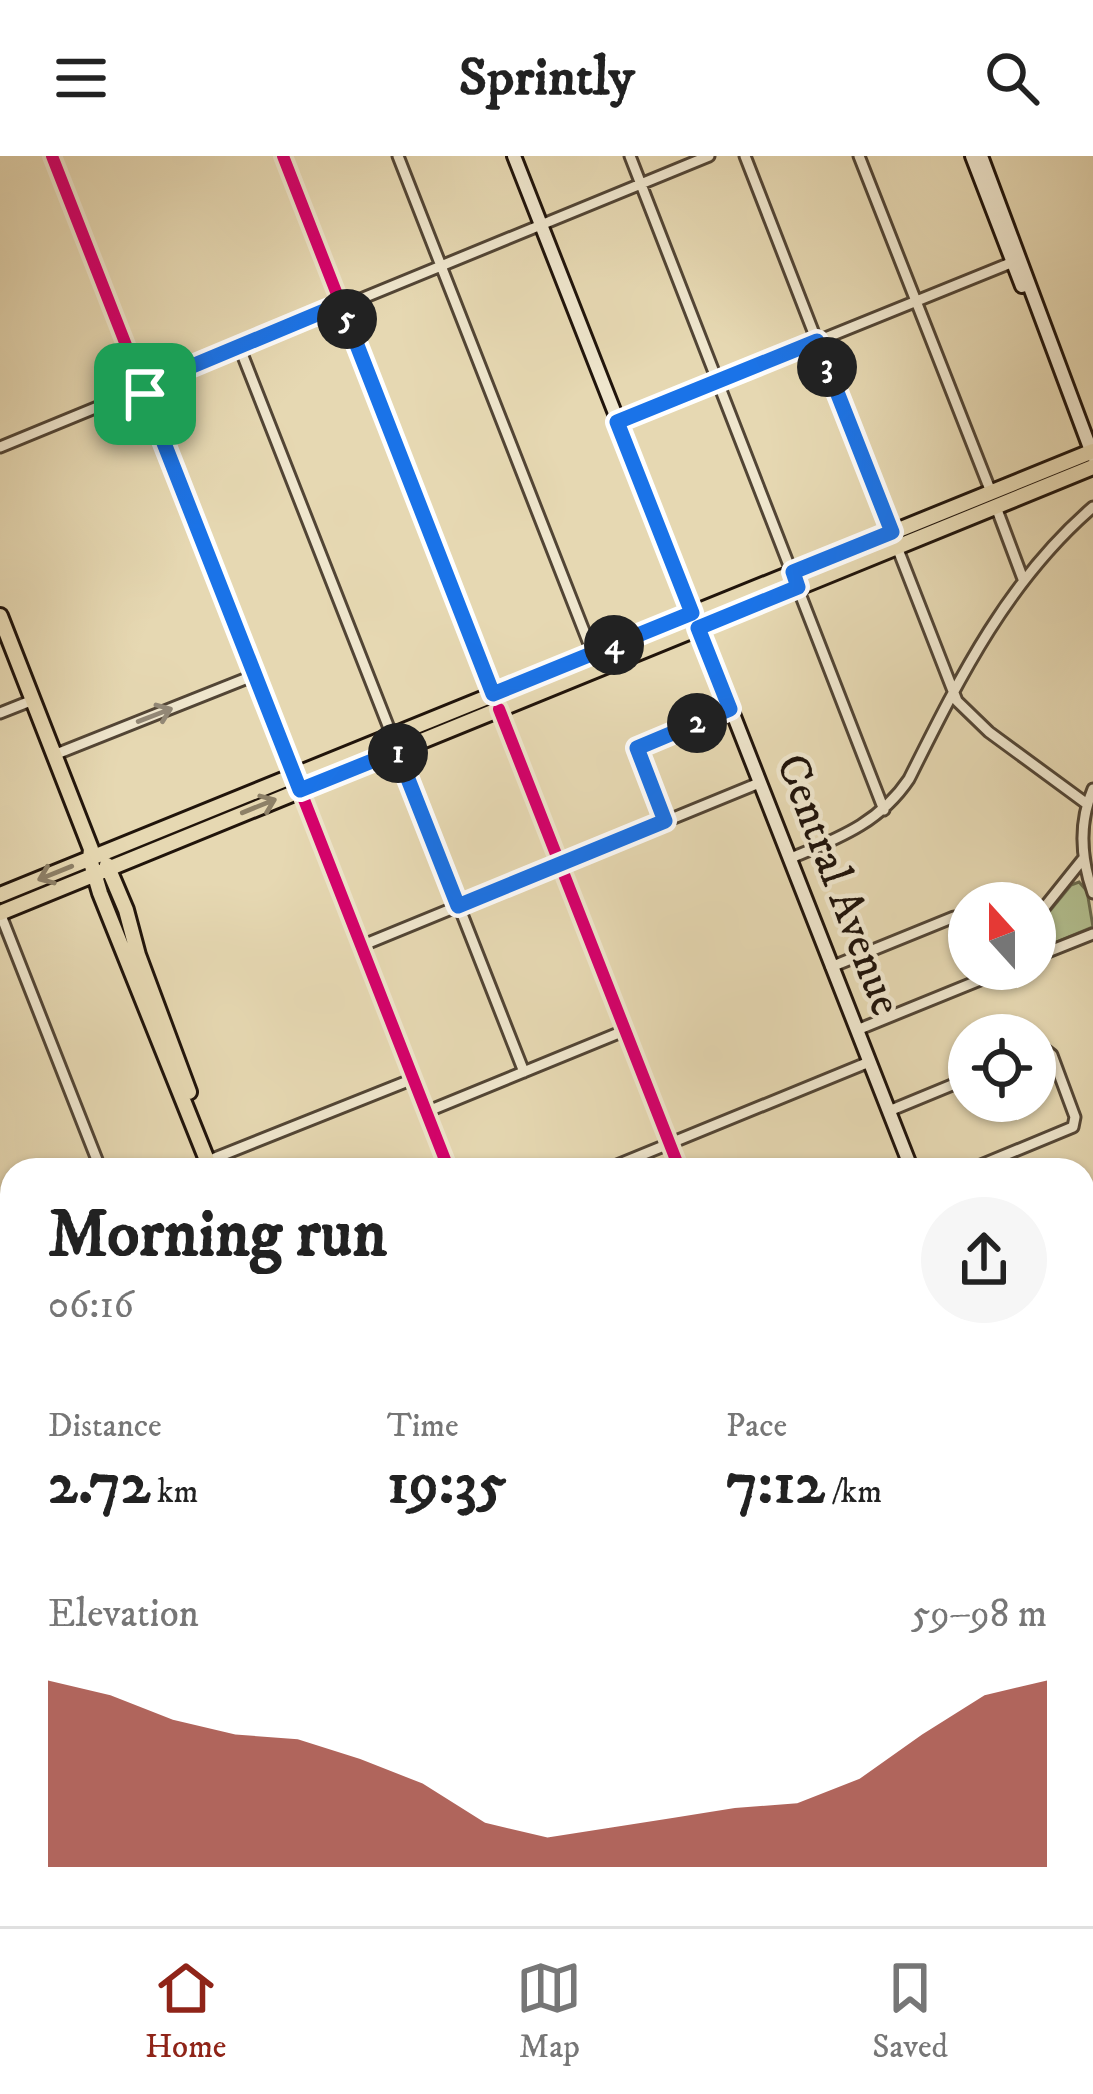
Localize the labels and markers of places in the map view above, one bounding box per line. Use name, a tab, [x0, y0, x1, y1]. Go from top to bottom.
pin: 5	[317, 289, 377, 349]
pin: 3	[797, 337, 857, 397]
pin	[94, 343, 196, 445]
pin: 4	[584, 615, 644, 675]
pin: 2	[667, 693, 727, 753]
pin: 1	[368, 723, 428, 783]

